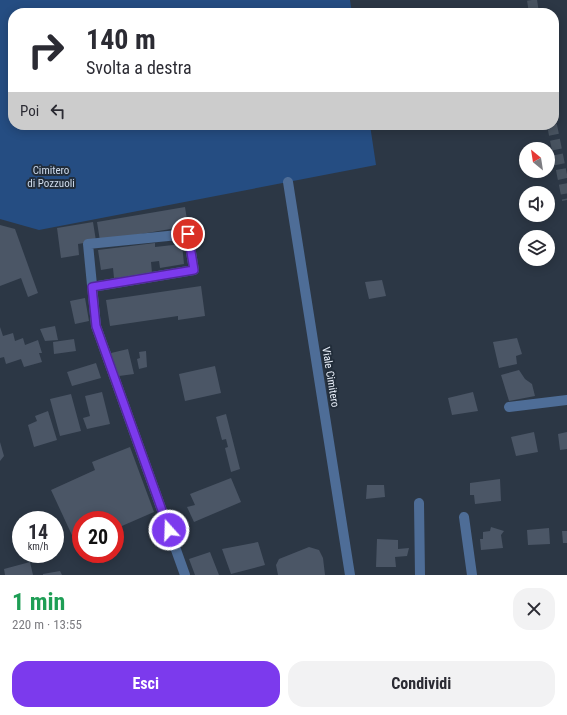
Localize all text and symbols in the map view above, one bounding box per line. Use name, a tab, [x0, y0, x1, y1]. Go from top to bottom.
text: 140 m	[86, 23, 156, 56]
icon: right	[20, 24, 72, 76]
text: Svolta a destra	[86, 57, 192, 78]
icon: left	[47, 100, 69, 122]
text: Poi	[20, 102, 39, 120]
north arrow	[519, 142, 555, 178]
map controls	[519, 142, 555, 266]
park label: Cimitero di Pozzuoli	[27, 164, 75, 190]
button: sound	[519, 186, 555, 222]
pin	[171, 217, 205, 251]
icon: arrive	[177, 223, 199, 245]
button: layers	[519, 230, 555, 266]
street label: Viale Cimitero	[319, 346, 342, 409]
position arrow	[148, 509, 190, 551]
speed limit sign: 20	[72, 511, 124, 563]
text: 14	[28, 520, 48, 544]
text: km/h	[28, 541, 48, 552]
text: 1 min	[12, 588, 65, 616]
button: close	[513, 588, 555, 630]
text: 220 m · 13:55	[12, 617, 82, 632]
button: Esci	[12, 661, 280, 707]
button: Condividi	[288, 661, 555, 707]

